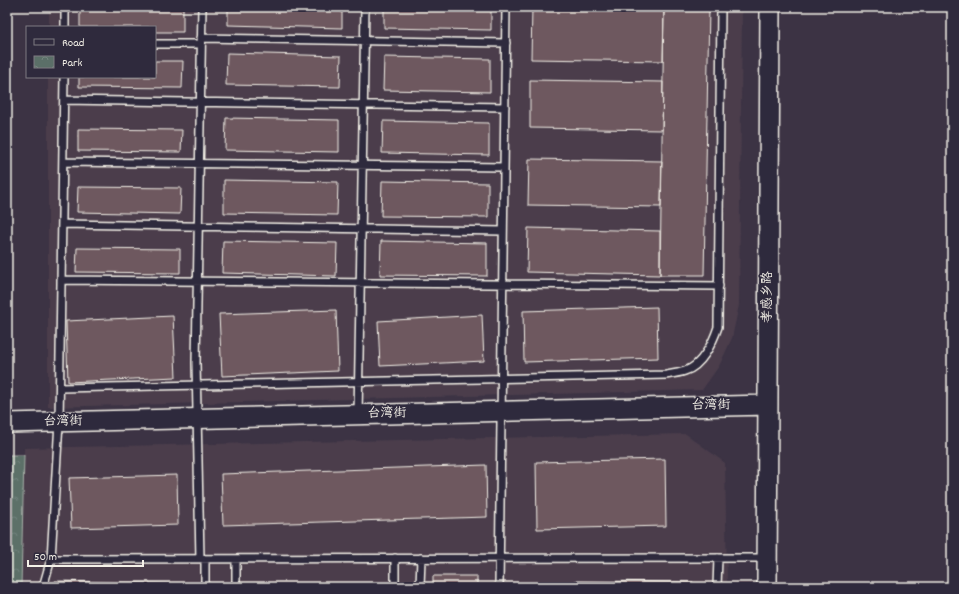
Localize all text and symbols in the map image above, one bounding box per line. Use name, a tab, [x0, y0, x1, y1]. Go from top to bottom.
legend	[26, 26, 156, 78]
text: Road	[62, 35, 84, 52]
text: Park	[62, 55, 83, 72]
street label: 孝感乡路	[759, 271, 778, 323]
street label: 台湾街	[691, 396, 731, 416]
street label: 台湾街	[367, 404, 407, 424]
street label: 台湾街	[43, 412, 83, 432]
scale bar	[28, 542, 143, 568]
text: 50 m	[34, 549, 57, 566]

